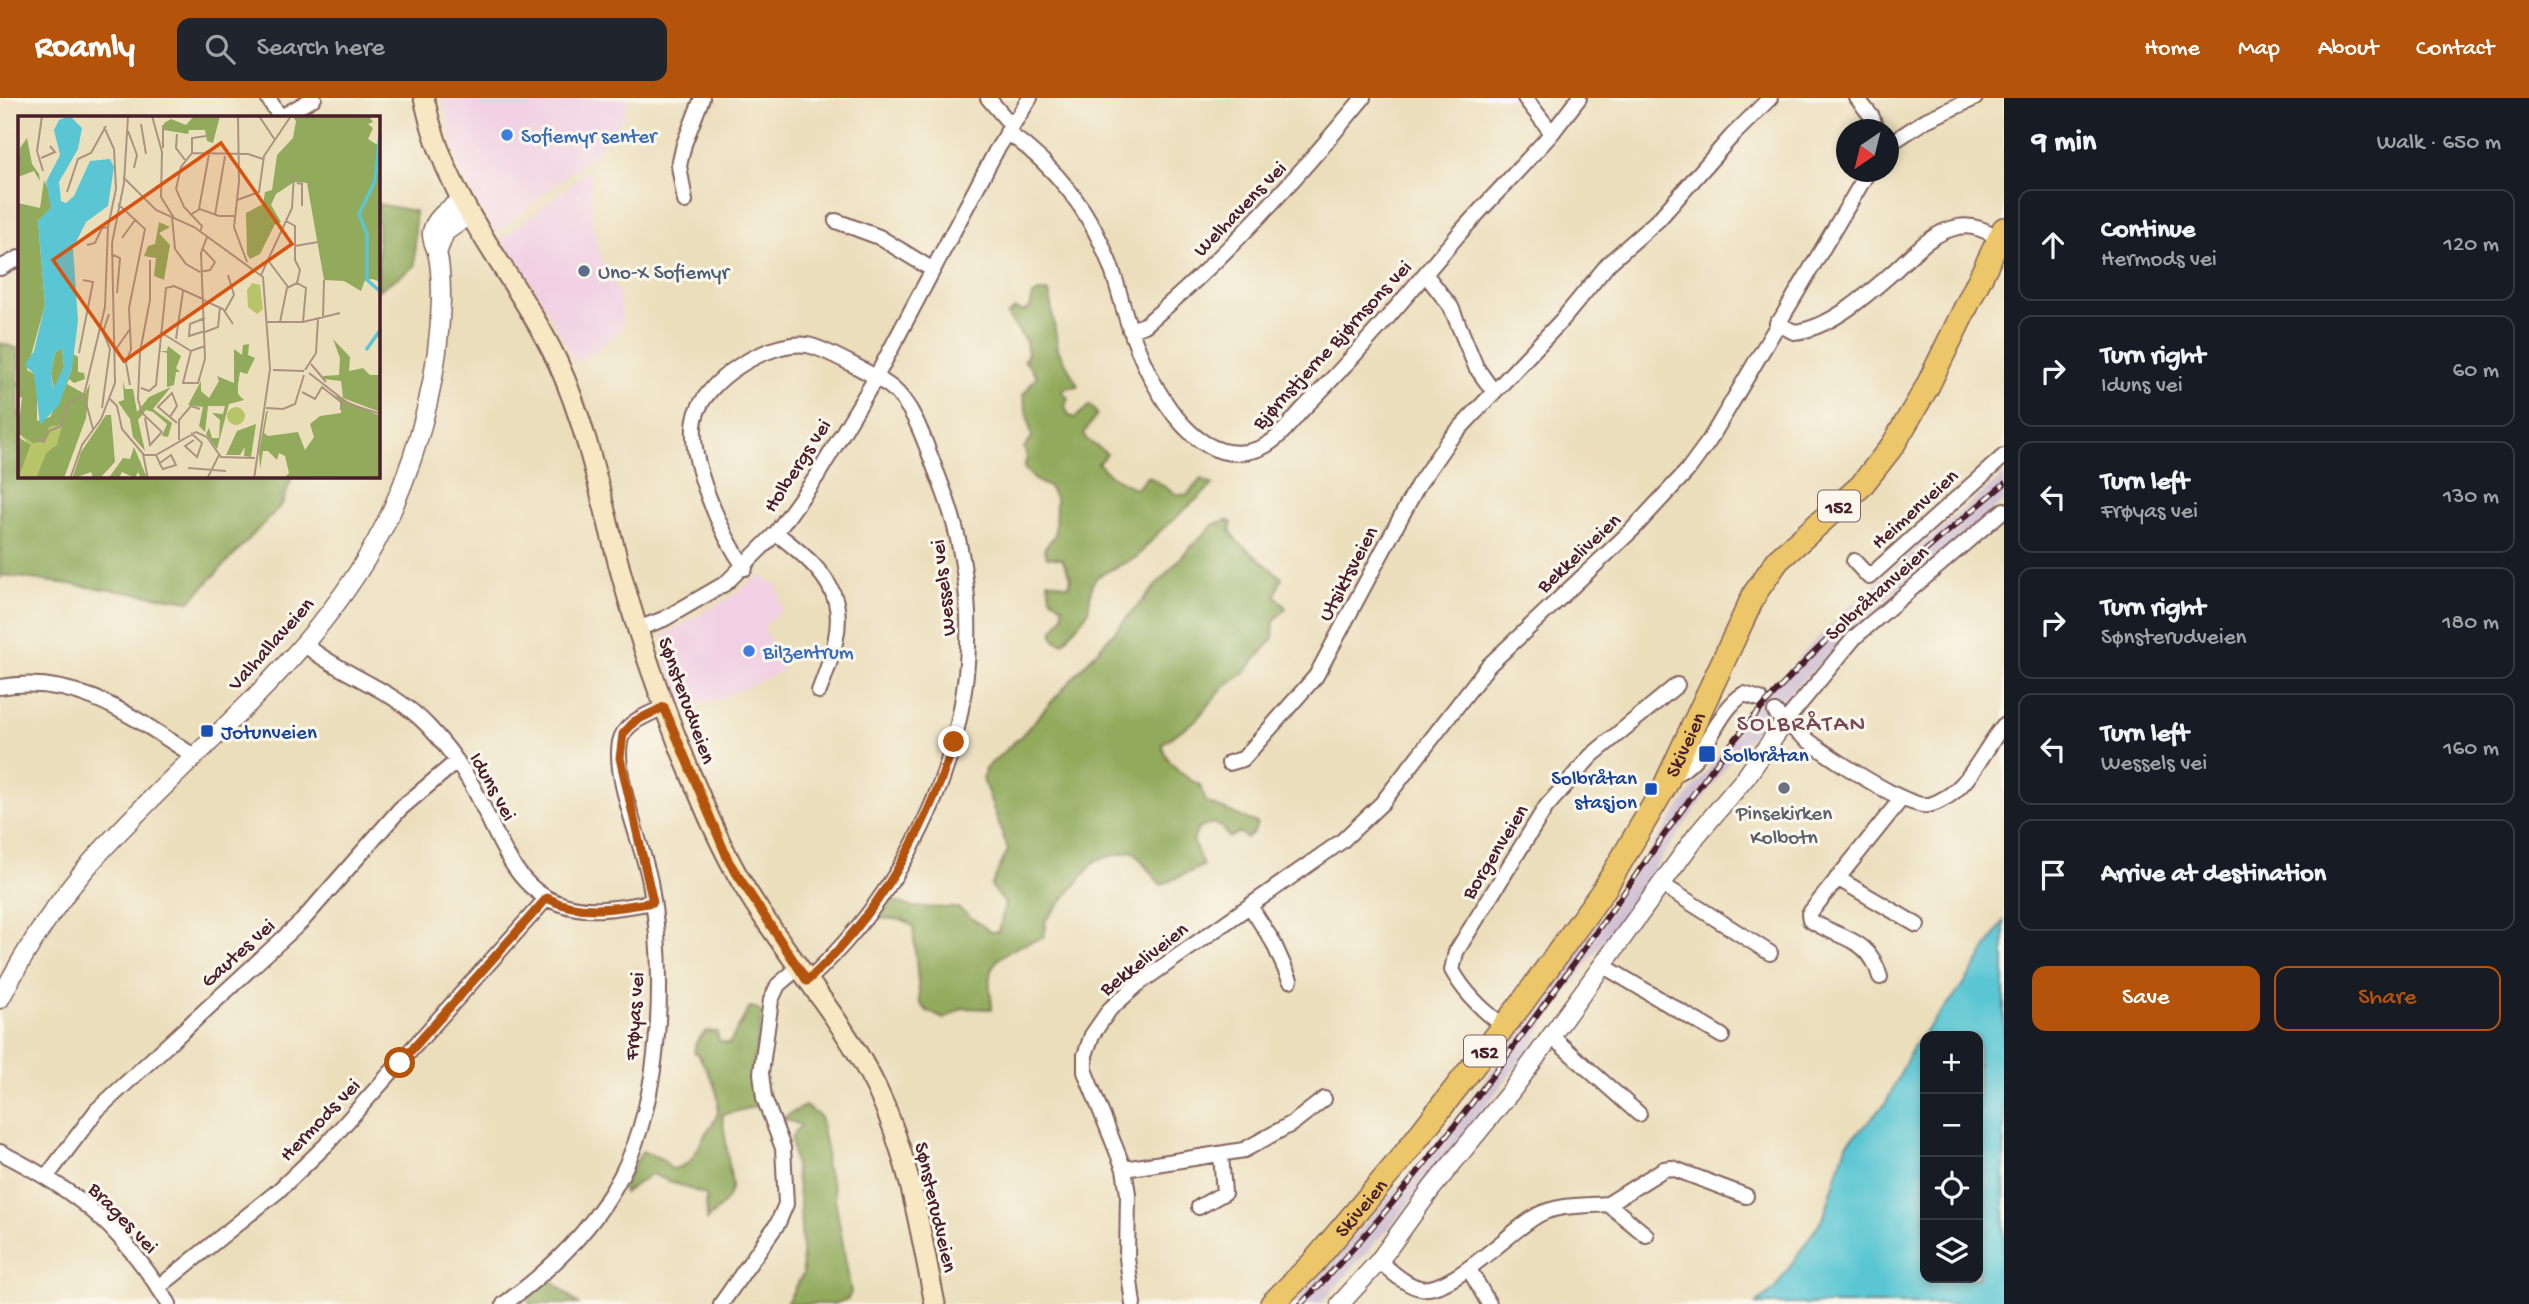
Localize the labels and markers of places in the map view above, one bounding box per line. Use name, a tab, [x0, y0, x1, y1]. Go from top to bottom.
place label: Sofiemyr senter	[521, 126, 658, 151]
marker: Sofiemyr senter	[499, 127, 515, 143]
place label: Uno-X Sofiemyr	[598, 262, 730, 287]
marker: Uno-X Sofiemyr	[576, 263, 592, 279]
place label: Bilzentrum	[762, 642, 854, 667]
marker: Bilzentrum	[741, 643, 757, 659]
place label: Jotunveien	[221, 722, 317, 747]
marker: Jotunveien	[199, 723, 215, 739]
marker: Solbråtan	[1697, 744, 1717, 764]
place label: Solbråtan	[1723, 745, 1809, 770]
place label: Solbråtan stasjon	[1551, 768, 1637, 817]
marker: Pinsekirken Kolbotn	[1776, 780, 1792, 796]
marker: Solbråtan stasjon	[1643, 781, 1659, 797]
place label: Pinsekirken Kolbotn	[1735, 803, 1832, 852]

